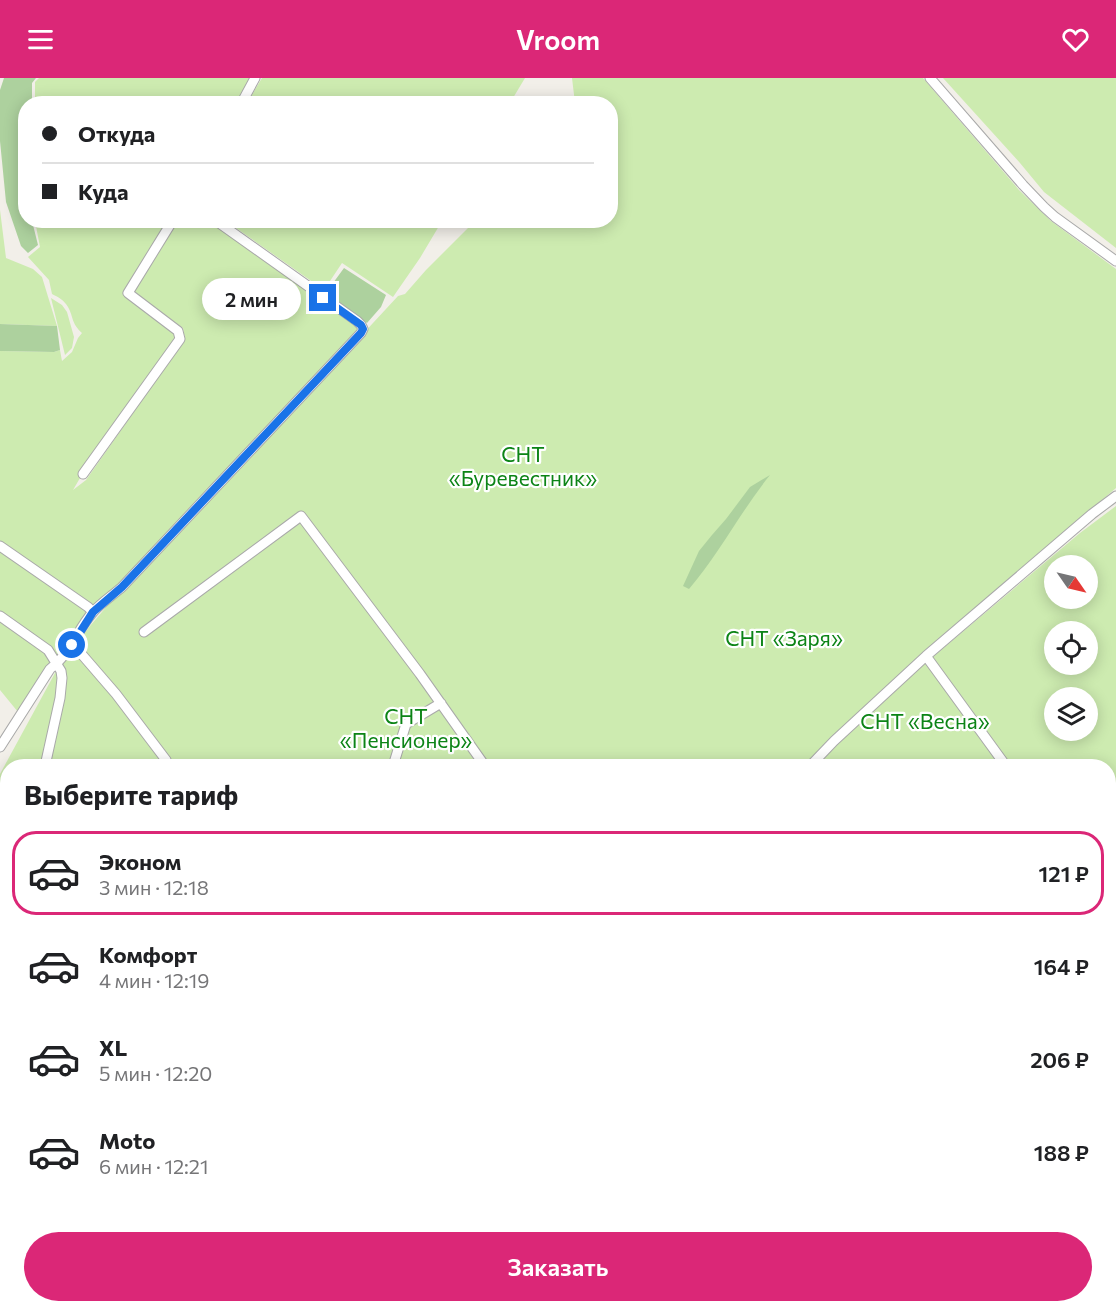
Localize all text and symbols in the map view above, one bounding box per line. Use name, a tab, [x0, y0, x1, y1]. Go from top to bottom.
icon: menu	[24, 23, 57, 56]
text: Vroom	[516, 23, 600, 56]
icon: heart	[1059, 23, 1092, 56]
text: Откуда	[78, 120, 155, 147]
text: Куда	[78, 178, 128, 205]
callout: 2 мин	[203, 277, 302, 319]
route end	[309, 284, 336, 311]
text: 2 мин	[225, 287, 278, 311]
park label: СНТ «Буревестник»	[449, 441, 597, 490]
north arrow	[1044, 555, 1098, 609]
map controls	[1044, 555, 1098, 741]
button: locate	[1044, 621, 1098, 675]
park label: СНТ «Заря»	[725, 625, 843, 650]
route start	[58, 631, 85, 658]
button: layers	[1044, 687, 1098, 741]
park label: СНТ «Пенсионер»	[340, 703, 472, 752]
park label: СНТ «Весна»	[860, 708, 990, 733]
text: Выберите тариф	[24, 778, 238, 811]
icon: car	[27, 846, 81, 900]
text: Эконом	[99, 848, 181, 875]
text: 121 ₽	[1039, 860, 1089, 887]
text: 3 мин · 12:18	[99, 875, 209, 899]
icon: car	[27, 939, 81, 993]
text: Комфорт	[99, 941, 197, 968]
text: 164 ₽	[1034, 953, 1089, 980]
text: 4 мин · 12:19	[99, 968, 209, 992]
icon: car	[27, 1032, 81, 1086]
text: XL	[99, 1034, 127, 1061]
text: 206 ₽	[1030, 1046, 1089, 1073]
text: 5 мин · 12:20	[99, 1061, 212, 1085]
icon: car	[27, 1125, 81, 1179]
text: Moto	[99, 1127, 155, 1154]
text: 188 ₽	[1034, 1139, 1089, 1166]
text: 6 мин · 12:21	[99, 1154, 208, 1178]
button: Заказать	[24, 1232, 1092, 1301]

